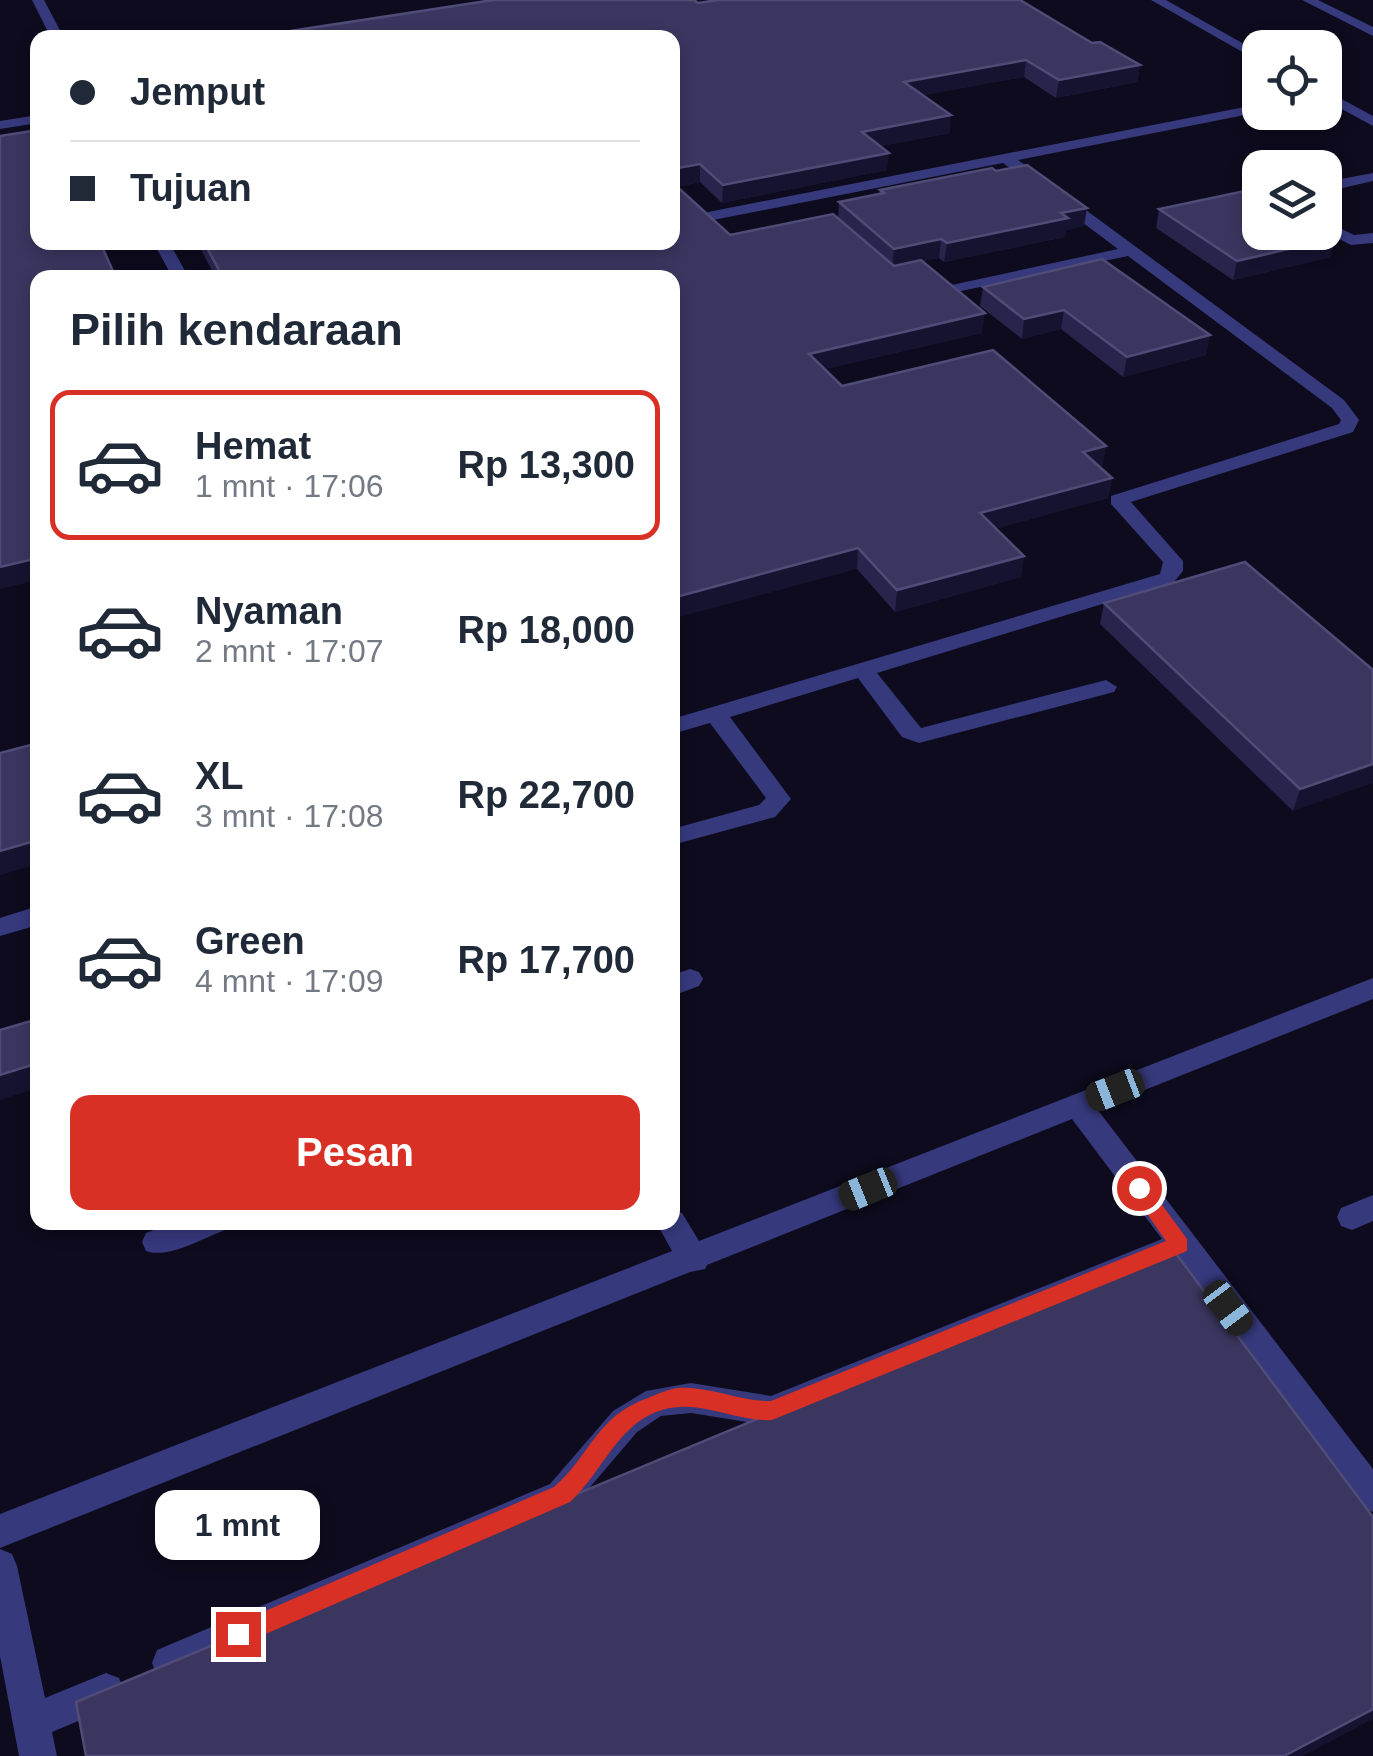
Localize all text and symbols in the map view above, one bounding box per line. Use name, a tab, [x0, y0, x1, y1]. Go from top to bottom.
map controls	[1242, 30, 1342, 250]
button: locate	[1242, 30, 1342, 130]
text: Jemput	[130, 71, 265, 113]
button: layers	[1242, 150, 1342, 250]
text: Tujuan	[130, 167, 252, 209]
text: Pilih kendaraan	[70, 304, 403, 355]
icon: car	[75, 420, 165, 510]
text: Hemat	[195, 425, 311, 467]
text: Rp 13,300	[458, 444, 635, 486]
text: 1 mnt · 17:06	[195, 468, 384, 504]
icon: car	[75, 585, 165, 675]
text: Nyaman	[195, 590, 343, 632]
text: Rp 18,000	[458, 609, 635, 651]
text: 2 mnt · 17:07	[195, 633, 384, 669]
icon: car	[75, 750, 165, 840]
text: XL	[195, 755, 244, 797]
text: Rp 22,700	[458, 774, 635, 816]
text: 3 mnt · 17:08	[195, 798, 384, 834]
icon: car	[75, 915, 165, 1005]
text: Green	[195, 920, 305, 962]
text: Rp 17,700	[458, 939, 635, 981]
text: 4 mnt · 17:09	[195, 963, 384, 999]
car	[1082, 1065, 1148, 1115]
button: Pesan	[70, 1095, 640, 1210]
car	[835, 1164, 901, 1214]
route start	[1117, 1166, 1162, 1211]
car	[1198, 1275, 1258, 1341]
callout: 1 mnt	[156, 1489, 320, 1559]
text: 1 mnt	[195, 1507, 280, 1543]
route end	[216, 1612, 261, 1657]

